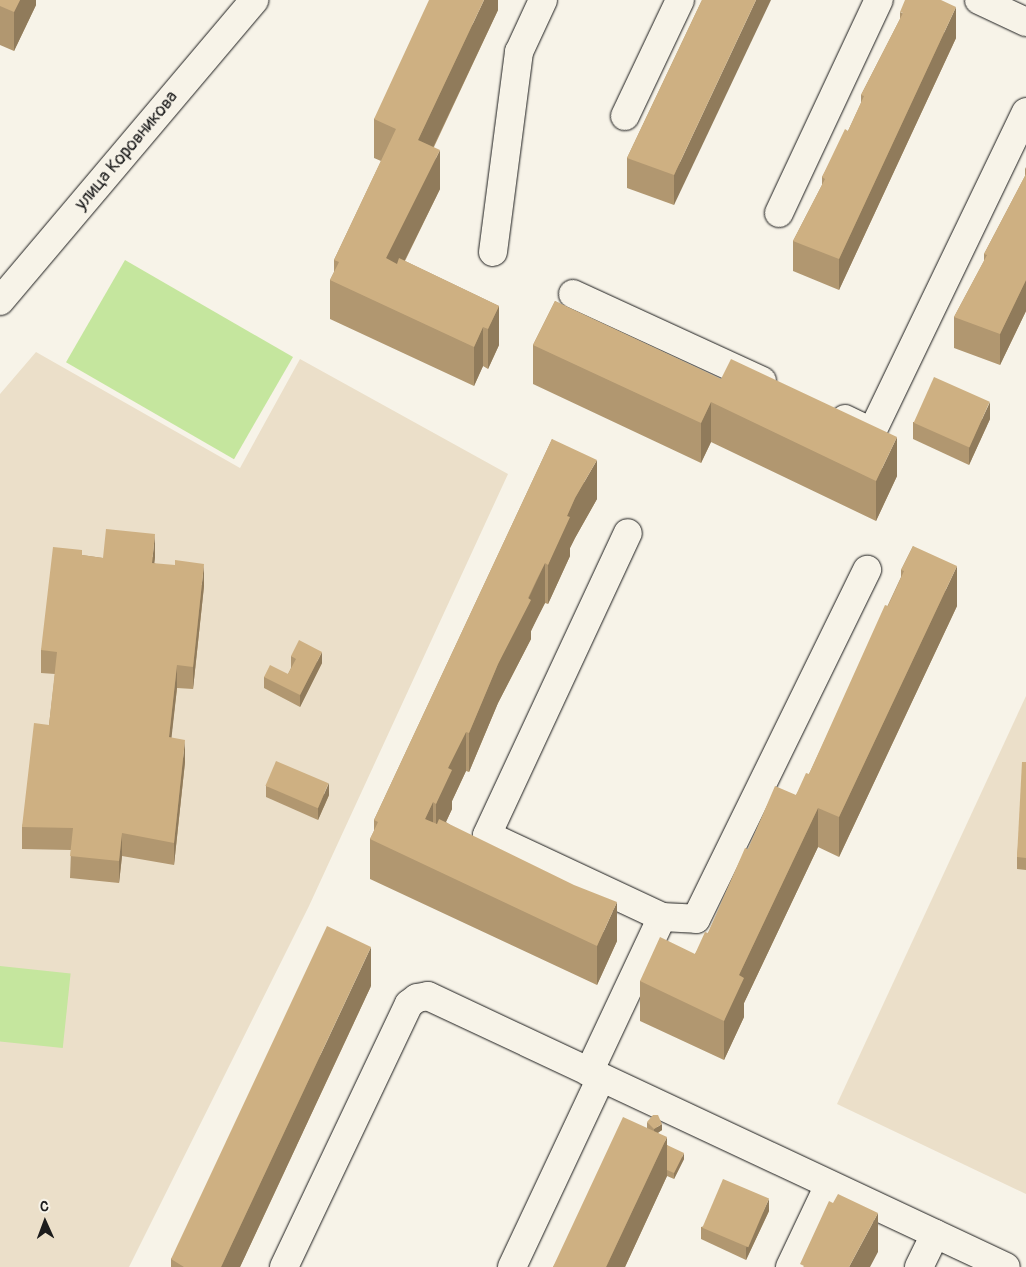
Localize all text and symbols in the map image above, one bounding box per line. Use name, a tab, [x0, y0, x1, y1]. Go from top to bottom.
street label: улица Коровникова	[71, 87, 183, 215]
north arrow	[20, 1197, 70, 1247]
text: С	[40, 1198, 49, 1215]

